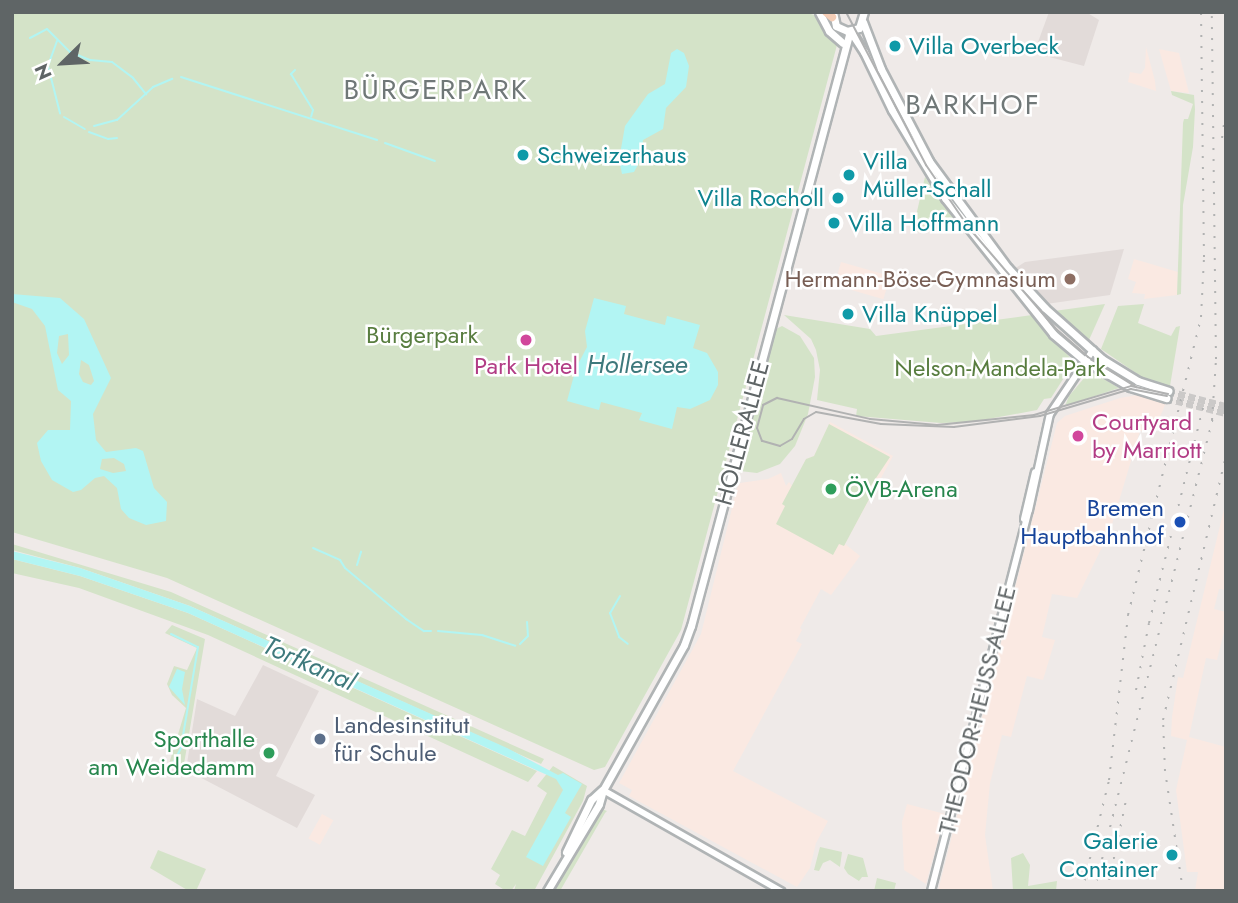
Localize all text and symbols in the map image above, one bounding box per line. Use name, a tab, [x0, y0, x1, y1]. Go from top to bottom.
north arrow	[28, 28, 98, 98]
place label: Villa Overbeck	[909, 32, 1059, 60]
marker: Villa Overbeck	[887, 38, 903, 54]
text: N	[28, 59, 59, 84]
district label: BÜRGERPARK	[345, 73, 527, 107]
district label: BARKHOF	[906, 88, 1040, 122]
place label: Schweizerhaus	[537, 141, 686, 169]
marker: Schweizerhaus	[515, 147, 531, 163]
place label: Villa Müller-Schall	[863, 147, 992, 203]
marker: Villa Müller-Schall	[841, 167, 857, 183]
place label: Villa Rocholl	[697, 184, 824, 212]
marker: Villa Rocholl	[830, 190, 846, 206]
place label: Villa Hoffmann	[848, 209, 999, 237]
marker: Villa Hoffmann	[826, 215, 842, 231]
place label: Hermann-Böse-Gymnasium	[785, 265, 1056, 293]
marker: Hermann-Böse-Gymnasium	[1062, 271, 1078, 287]
place label: Villa Knüppel	[862, 300, 998, 328]
marker: Villa Knüppel	[840, 306, 856, 322]
park label: Bürgerpark	[366, 321, 478, 349]
marker: Park Hotel	[518, 332, 534, 348]
water label: Hollersee	[586, 349, 688, 381]
place label: Park Hotel	[474, 352, 578, 380]
park label: Nelson-Mandela-Park	[894, 354, 1106, 382]
street label: HOLLERALLEE	[709, 358, 775, 508]
place label: Courtyard by Marriott	[1092, 408, 1201, 464]
marker: Courtyard by Marriott	[1070, 428, 1086, 444]
place label: ÖVB-Arena	[845, 475, 958, 503]
marker: ÖVB-Arena	[823, 481, 839, 497]
place label: Bremen Hauptbahnhof	[1020, 494, 1164, 550]
marker: Bremen Hauptbahnhof	[1170, 512, 1190, 532]
street label: THEODOR-HEUSS-ALLEE	[932, 583, 1022, 837]
water label: Torfkanal	[258, 630, 360, 698]
place label: Landesinstitut für Schule	[334, 711, 469, 767]
place label: Sporthalle am Weidedamm	[88, 725, 255, 781]
marker: Landesinstitut für Schule	[312, 731, 328, 747]
marker: Sporthalle am Weidedamm	[261, 745, 277, 761]
place label: Galerie Container	[1059, 827, 1158, 883]
marker: Galerie Container	[1164, 847, 1180, 863]

